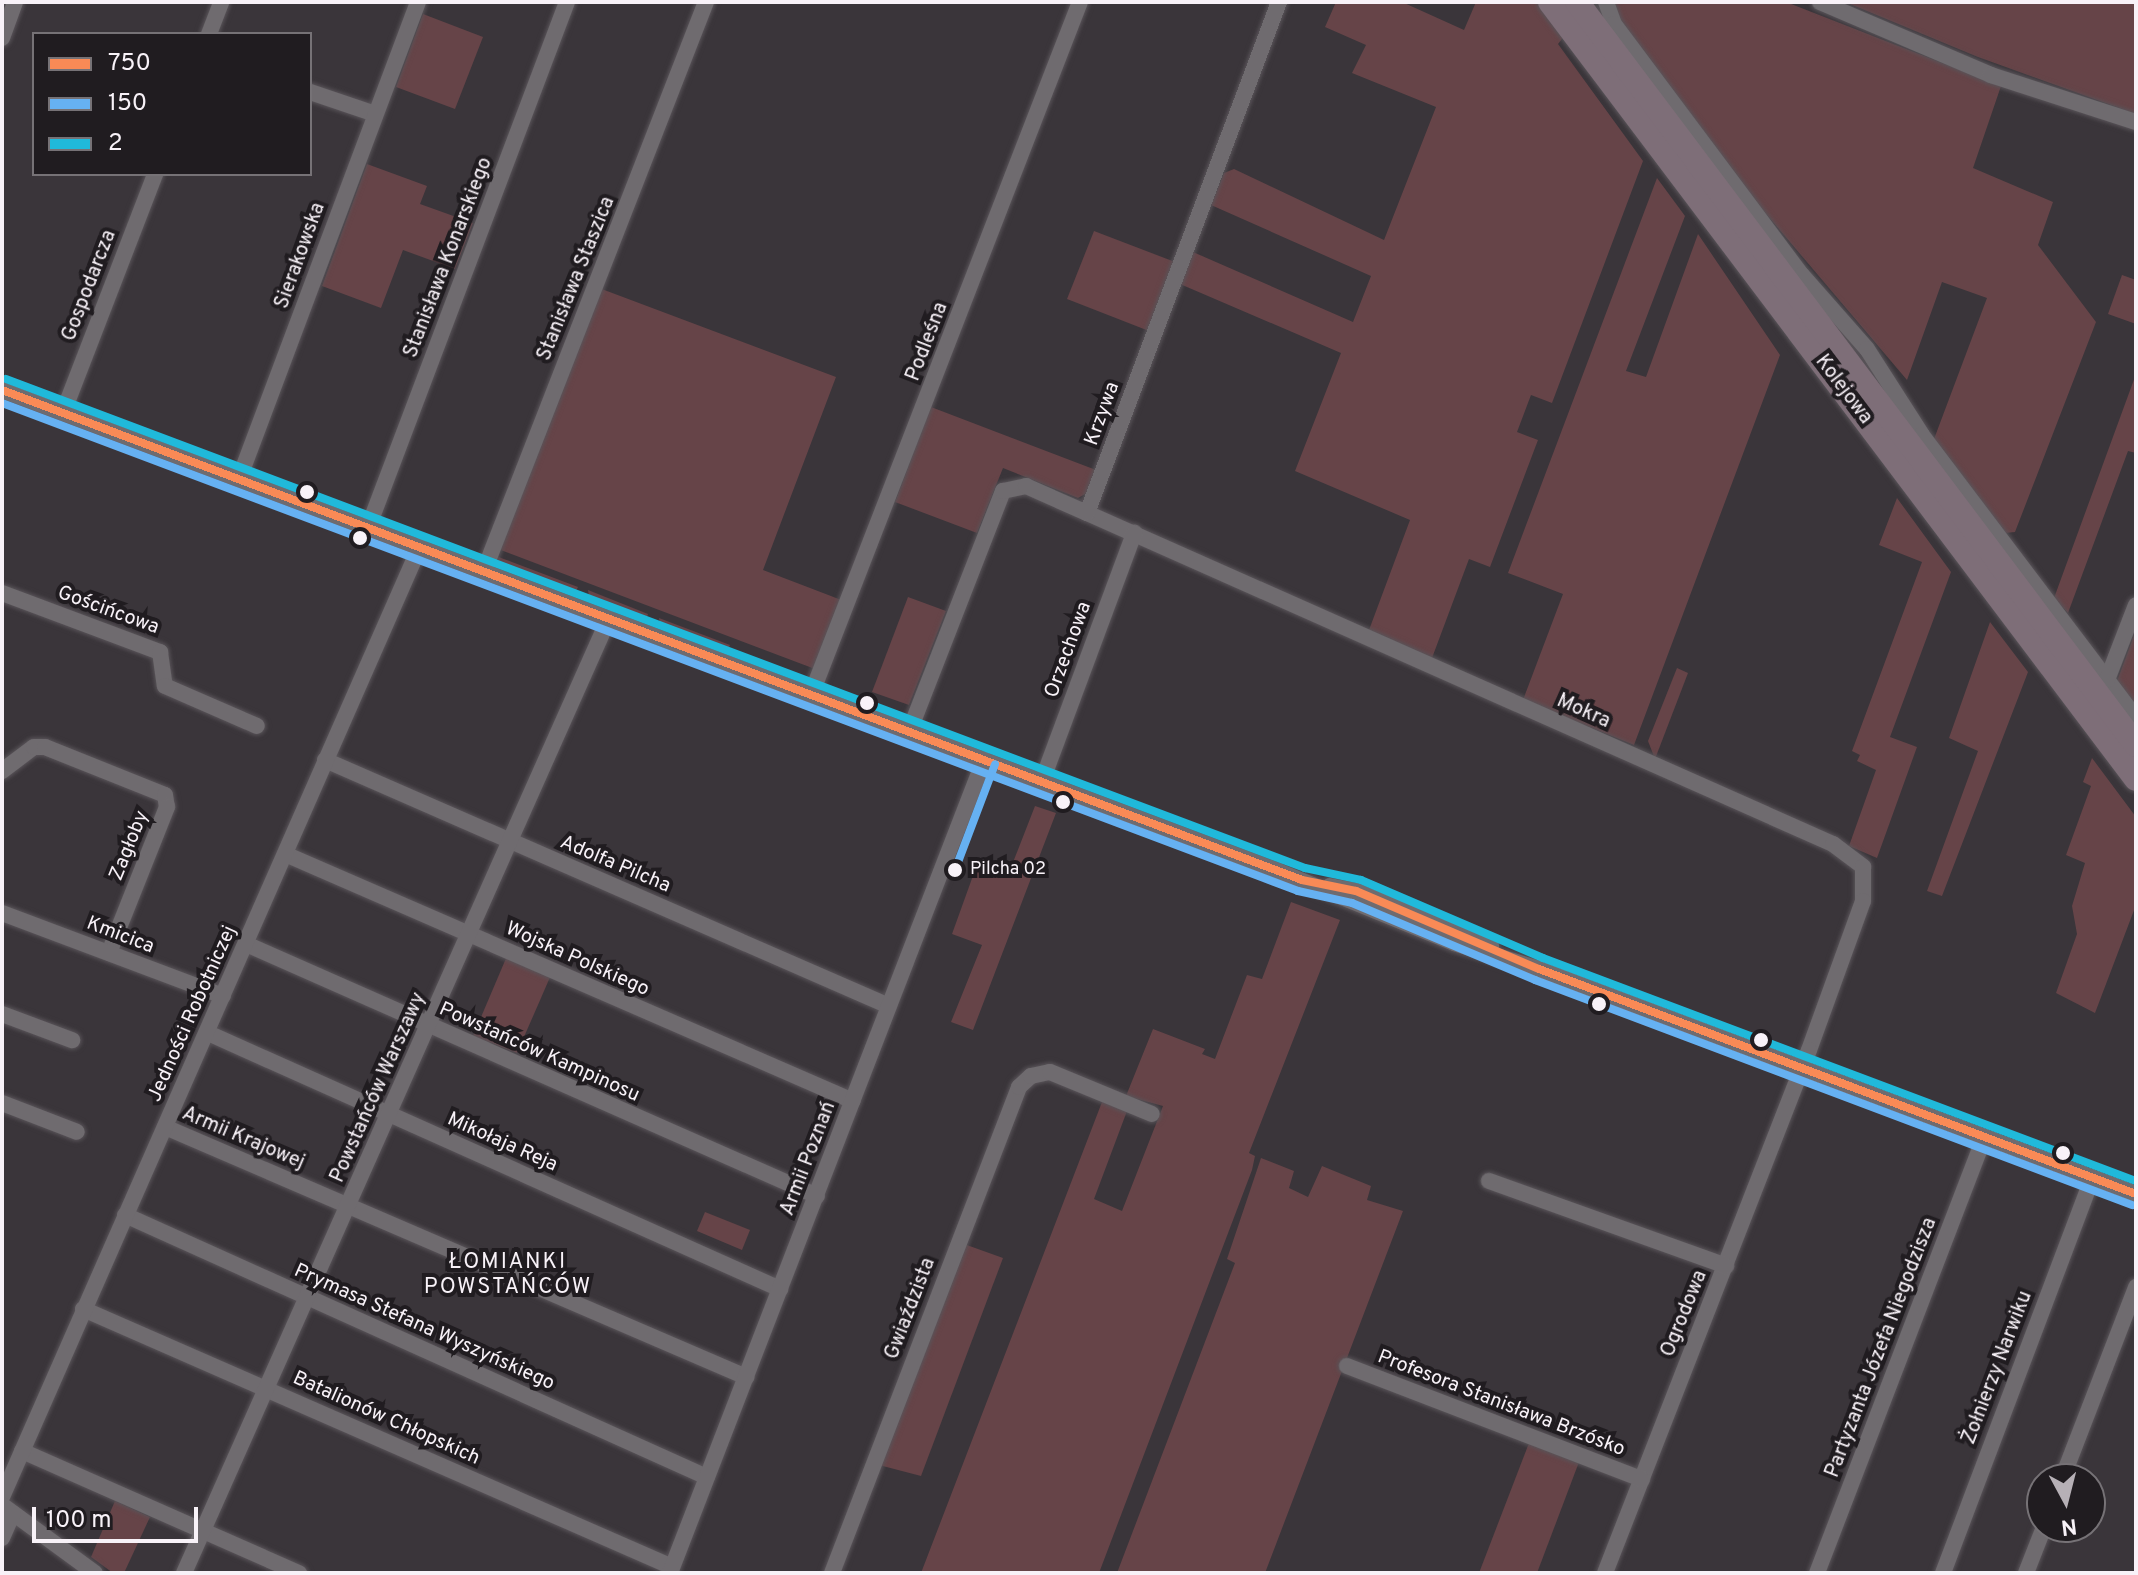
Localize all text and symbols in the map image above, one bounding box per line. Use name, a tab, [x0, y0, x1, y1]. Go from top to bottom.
legend	[32, 32, 312, 176]
text: 750	[108, 49, 151, 79]
text: 150	[108, 89, 147, 119]
text: 2	[108, 129, 123, 159]
street label: Stanisława Konarskiego	[400, 154, 498, 362]
street label: Stanisława Staszica	[533, 193, 621, 365]
street label: Sierakowska	[271, 200, 331, 312]
street label: Gospodarcza	[58, 227, 122, 345]
street label: Podleśna	[902, 299, 954, 385]
street label: Kolejowa	[1809, 351, 1877, 429]
street label: Krzywa	[1080, 379, 1126, 449]
unlabelled marker	[299, 484, 315, 500]
unlabelled marker	[352, 530, 368, 546]
street label: Gościńcowa	[54, 582, 162, 640]
street label: Orzechowa	[1041, 599, 1097, 701]
street label: Mokra	[1553, 690, 1613, 734]
unlabelled marker	[859, 695, 875, 711]
unlabelled marker	[1055, 794, 1071, 810]
street label: Zagłoby	[105, 808, 155, 884]
street label: Adolfa Pilcha	[556, 831, 674, 899]
place label: Pilcha 02	[970, 859, 1046, 881]
marker: Pilcha 02	[947, 862, 963, 878]
street label: Kmicica	[83, 912, 157, 960]
street label: Wojska Polskiego	[501, 918, 653, 1002]
street label: Jedności Robotniczej	[143, 922, 243, 1106]
street label: Powstańców Warszawy	[326, 989, 432, 1187]
unlabelled marker	[1591, 996, 1607, 1012]
street label: Powstańców Kampinosu	[435, 998, 643, 1108]
unlabelled marker	[1753, 1032, 1769, 1048]
street label: Armii Poznań	[776, 1099, 842, 1219]
street label: Armii Krajowej	[178, 1102, 308, 1176]
street label: Mikołaja Reja	[443, 1108, 561, 1178]
unlabelled marker	[2055, 1145, 2071, 1161]
street label: Partyzanta Józefa Niegodzisza	[1821, 1215, 1943, 1481]
district label: ŁOMIANKI POWSTAŃCÓW	[424, 1249, 592, 1300]
street label: Gwiaździsta	[881, 1255, 941, 1363]
street label: Prymasa Stefana Wyszyńskiego	[290, 1259, 558, 1397]
street label: Ogrodowa	[1657, 1267, 1713, 1361]
street label: Żołnierzy Narwiku	[1958, 1288, 2038, 1448]
street label: Profesora Stanisława Brzósko	[1374, 1346, 1628, 1462]
street label: Batalionów Chłopskich	[289, 1367, 483, 1471]
north arrow	[2026, 1463, 2106, 1543]
scale bar	[36, 1491, 202, 1541]
text: 100 m	[46, 1506, 112, 1536]
text: N	[2059, 1511, 2078, 1540]

